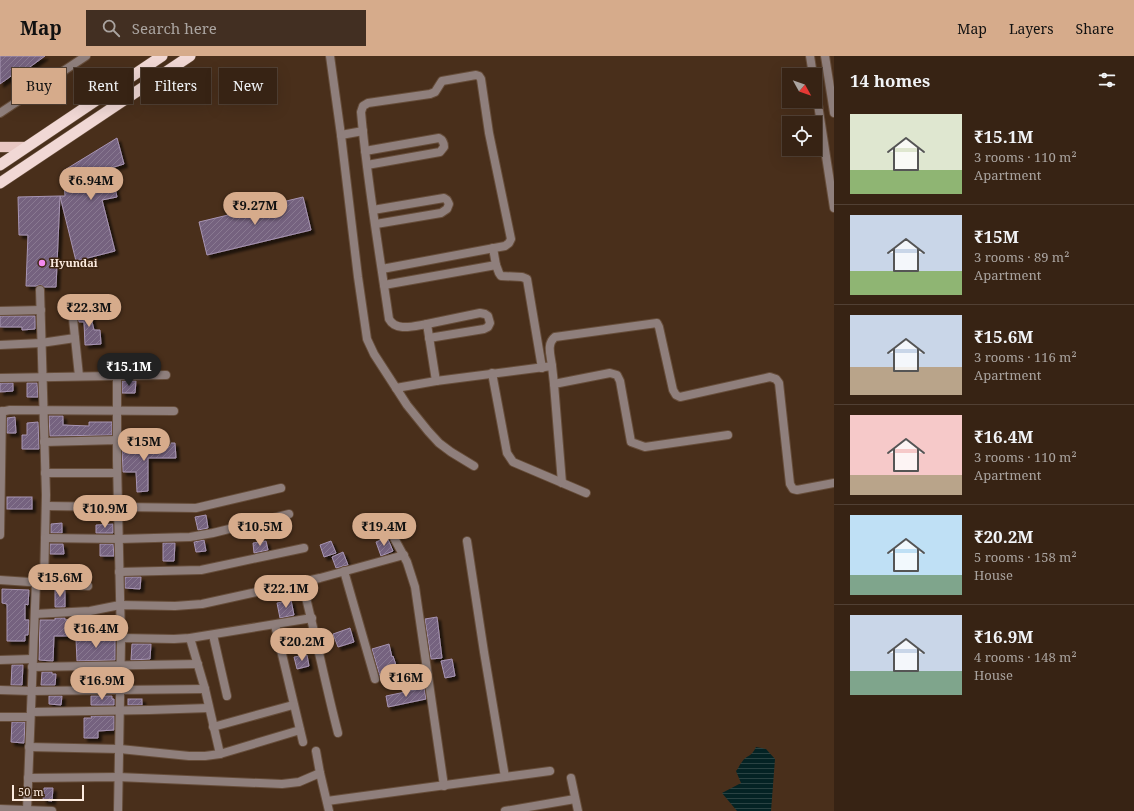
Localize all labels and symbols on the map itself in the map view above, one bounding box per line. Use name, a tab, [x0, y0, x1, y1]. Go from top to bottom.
north arrow	[782, 68, 822, 108]
pin: ₹6.94M	[58, 167, 124, 201]
pin: ₹9.27M	[222, 192, 288, 226]
place label: Hyundai	[50, 255, 98, 270]
marker: Hyundai	[37, 258, 47, 268]
pin: ₹22.3M	[56, 294, 122, 328]
pin: ₹15.1M	[96, 353, 162, 387]
pin: ₹15M	[120, 428, 168, 462]
pin: ₹10.9M	[72, 495, 138, 529]
pin: ₹10.5M	[227, 513, 293, 547]
pin: ₹19.4M	[351, 513, 417, 547]
pin: ₹15.6M	[27, 564, 93, 598]
pin: ₹22.1M	[253, 575, 319, 609]
pin: ₹16.4M	[63, 615, 129, 649]
pin: ₹20.2M	[269, 628, 335, 662]
pin: ₹16M	[382, 664, 430, 698]
pin: ₹16.9M	[69, 667, 135, 701]
scale bar	[12, 783, 84, 802]

